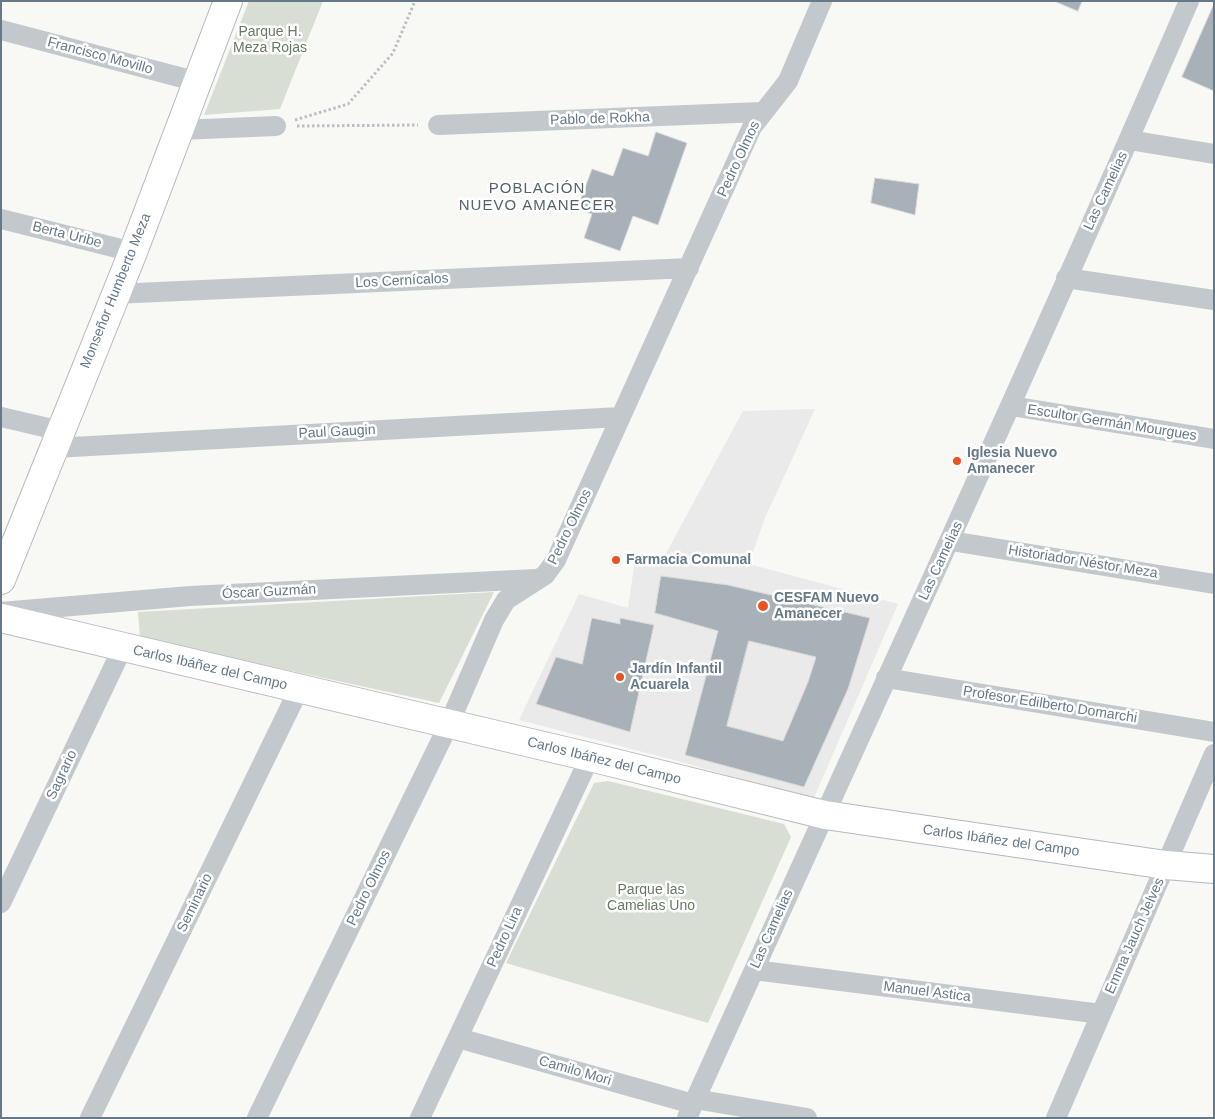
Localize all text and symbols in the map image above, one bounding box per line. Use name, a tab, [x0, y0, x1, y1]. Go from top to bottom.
park label: Parque H. Meza Rojas	[233, 24, 307, 56]
street label: Francisco Movillo	[46, 34, 154, 78]
street label: Pablo de Rokha	[550, 109, 650, 129]
street label: Pedro Olmos	[714, 118, 764, 200]
street label: Las Camelias	[1080, 149, 1132, 233]
district label: POBLACIÓN NUEVO AMANECER	[457, 180, 617, 215]
street label: Monseñor Humberto Meza	[77, 211, 155, 371]
street label: Berta Uribe	[31, 218, 103, 252]
street label: Los Cernícalos	[355, 270, 449, 292]
street label: Escultor Germán Mourgues	[1026, 401, 1198, 445]
street label: Paul Gaugin	[298, 422, 376, 442]
place label: Iglesia Nuevo Amanecer	[967, 445, 1057, 478]
marker: Iglesia Nuevo Amanecer	[951, 455, 963, 467]
street label: Pedro Olmos	[545, 487, 595, 567]
street label: Las Camelias	[915, 519, 967, 603]
street label: Historiador Néstor Meza	[1007, 542, 1159, 582]
place label: Farmacia Comunal	[626, 552, 751, 568]
marker: Farmacia Comunal	[610, 554, 622, 566]
street label: Óscar Guzmán	[222, 581, 316, 603]
place label: CESFAM Nuevo Amanecer	[774, 590, 879, 622]
marker: CESFAM Nuevo Amanecer	[756, 599, 770, 613]
street label: Carlos Ibáñez del Campo	[131, 642, 289, 694]
place label: Jardín Infantil Acuarela	[630, 661, 722, 694]
marker: Jardín Infantil Acuarela	[614, 671, 626, 683]
street label: Profesor Edilberto Domarchi	[962, 683, 1138, 727]
street label: Carlos Ibáñez del Campo	[525, 734, 683, 788]
street label: Sagrario	[43, 747, 81, 803]
street label: Carlos Ibáñez del Campo	[922, 822, 1080, 860]
street label: Pedro Olmos	[344, 848, 394, 928]
street label: Seminario	[174, 871, 216, 935]
street label: Emma Jauch Jelves	[1102, 875, 1168, 997]
park label: Parque las Camelias Uno	[607, 882, 695, 914]
street label: Las Camelias	[747, 887, 797, 971]
street label: Pedro Lira	[484, 904, 526, 970]
street label: Manuel Astica	[882, 978, 972, 1006]
street label: Camilo Mori	[537, 1053, 613, 1089]

